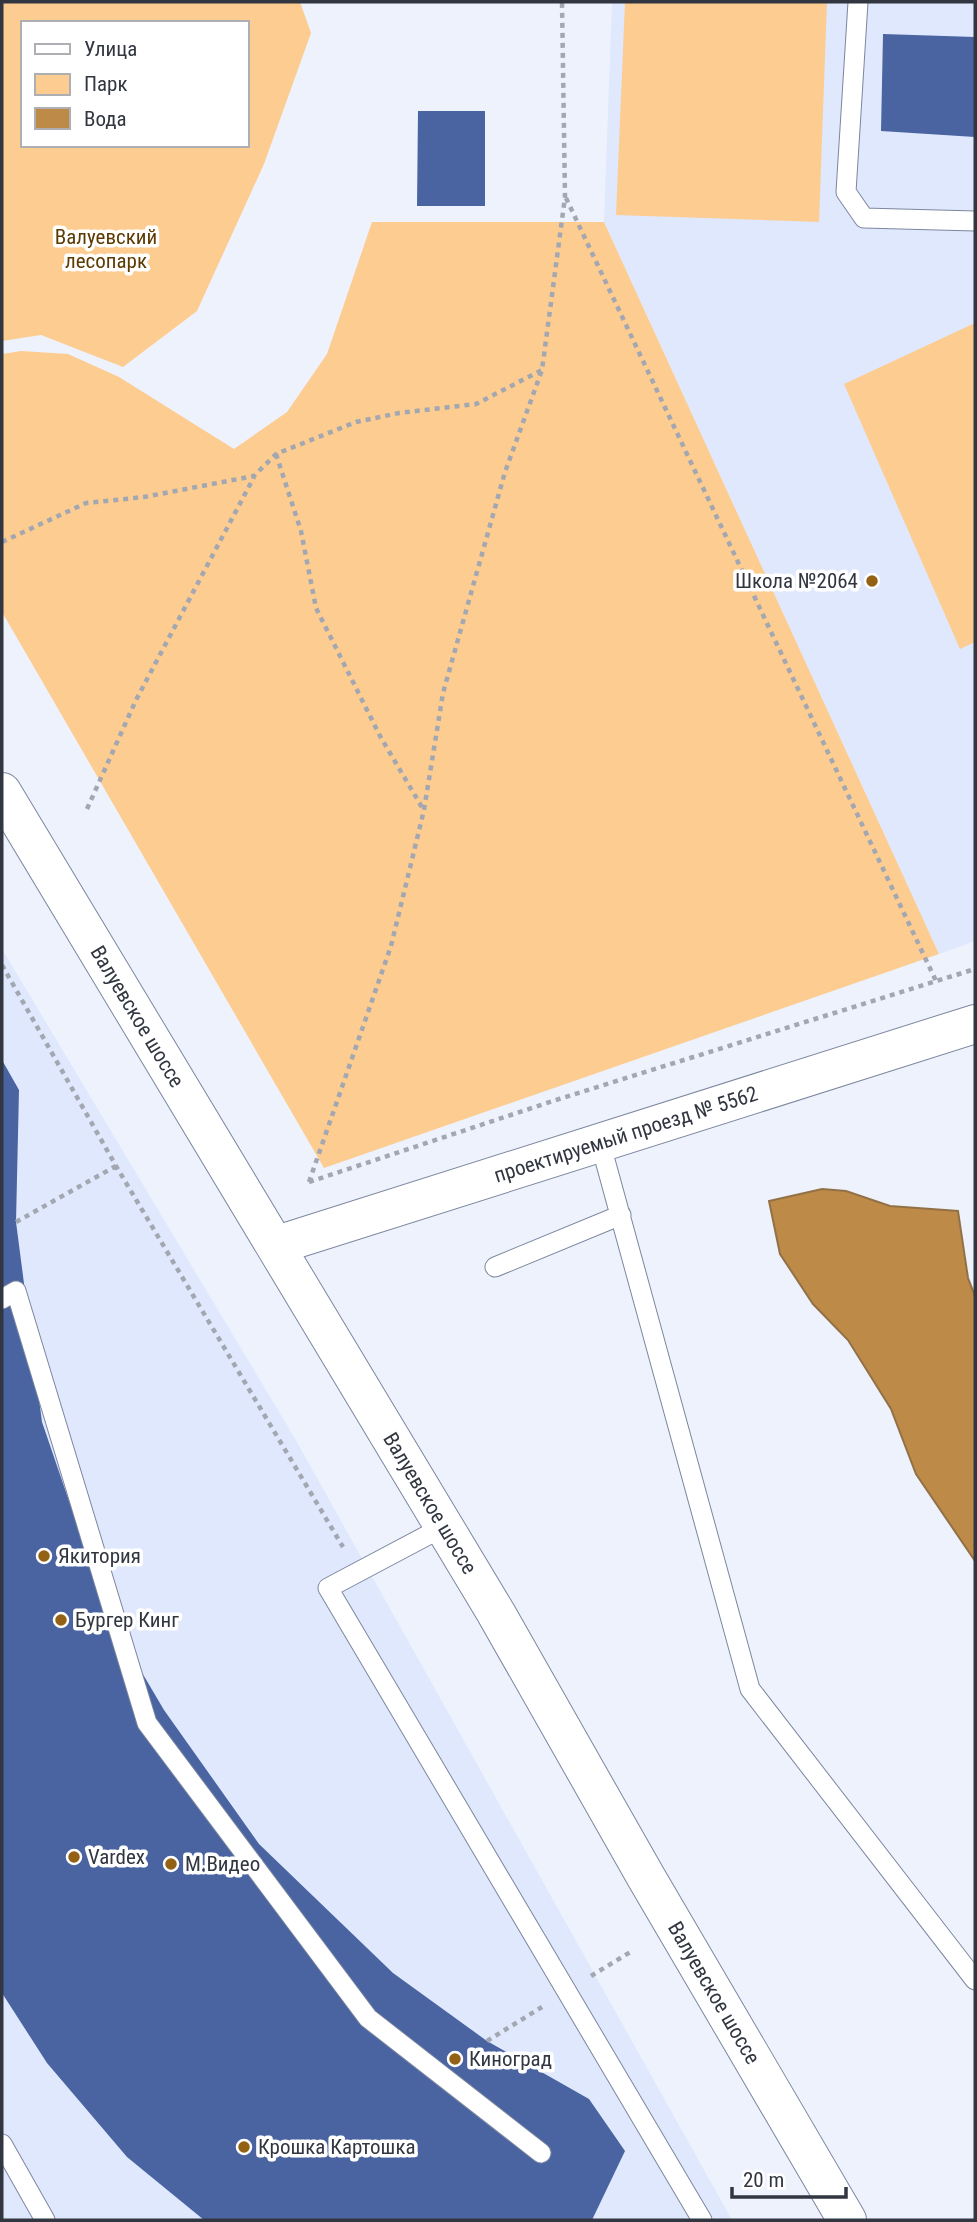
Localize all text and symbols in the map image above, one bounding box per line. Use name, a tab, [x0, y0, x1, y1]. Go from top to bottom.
legend	[21, 21, 248, 147]
text: Улица	[84, 37, 137, 61]
text: Парк	[84, 72, 128, 96]
text: Вода	[84, 107, 127, 131]
park label: Валуевский лесопарк	[55, 225, 157, 273]
place label: Школа №2064	[735, 569, 858, 593]
marker: Школа №2064	[864, 573, 880, 589]
street label: Валуевское шоссе	[85, 941, 189, 1092]
street label: проектируемый проезд № 5562	[491, 1082, 761, 1187]
street label: Валуевское шоссе	[378, 1428, 482, 1578]
place label: Якитория	[58, 1544, 141, 1568]
marker: Якитория	[36, 1548, 52, 1564]
place label: Бургер Кинг	[75, 1608, 179, 1632]
marker: Бургер Кинг	[53, 1612, 69, 1628]
place label: Vardex	[88, 1845, 145, 1869]
marker: Vardex	[66, 1849, 82, 1865]
place label: М.Видео	[185, 1852, 260, 1876]
marker: М.Видео	[163, 1856, 179, 1872]
street label: Валуевское шоссе	[663, 1917, 765, 2068]
place label: Киноград	[469, 2047, 552, 2071]
marker: Киноград	[447, 2051, 463, 2067]
place label: Крошка Картошка	[258, 2135, 416, 2159]
marker: Крошка Картошка	[236, 2139, 252, 2155]
scale bar	[732, 2156, 846, 2200]
text: 20 m	[743, 2168, 784, 2192]

